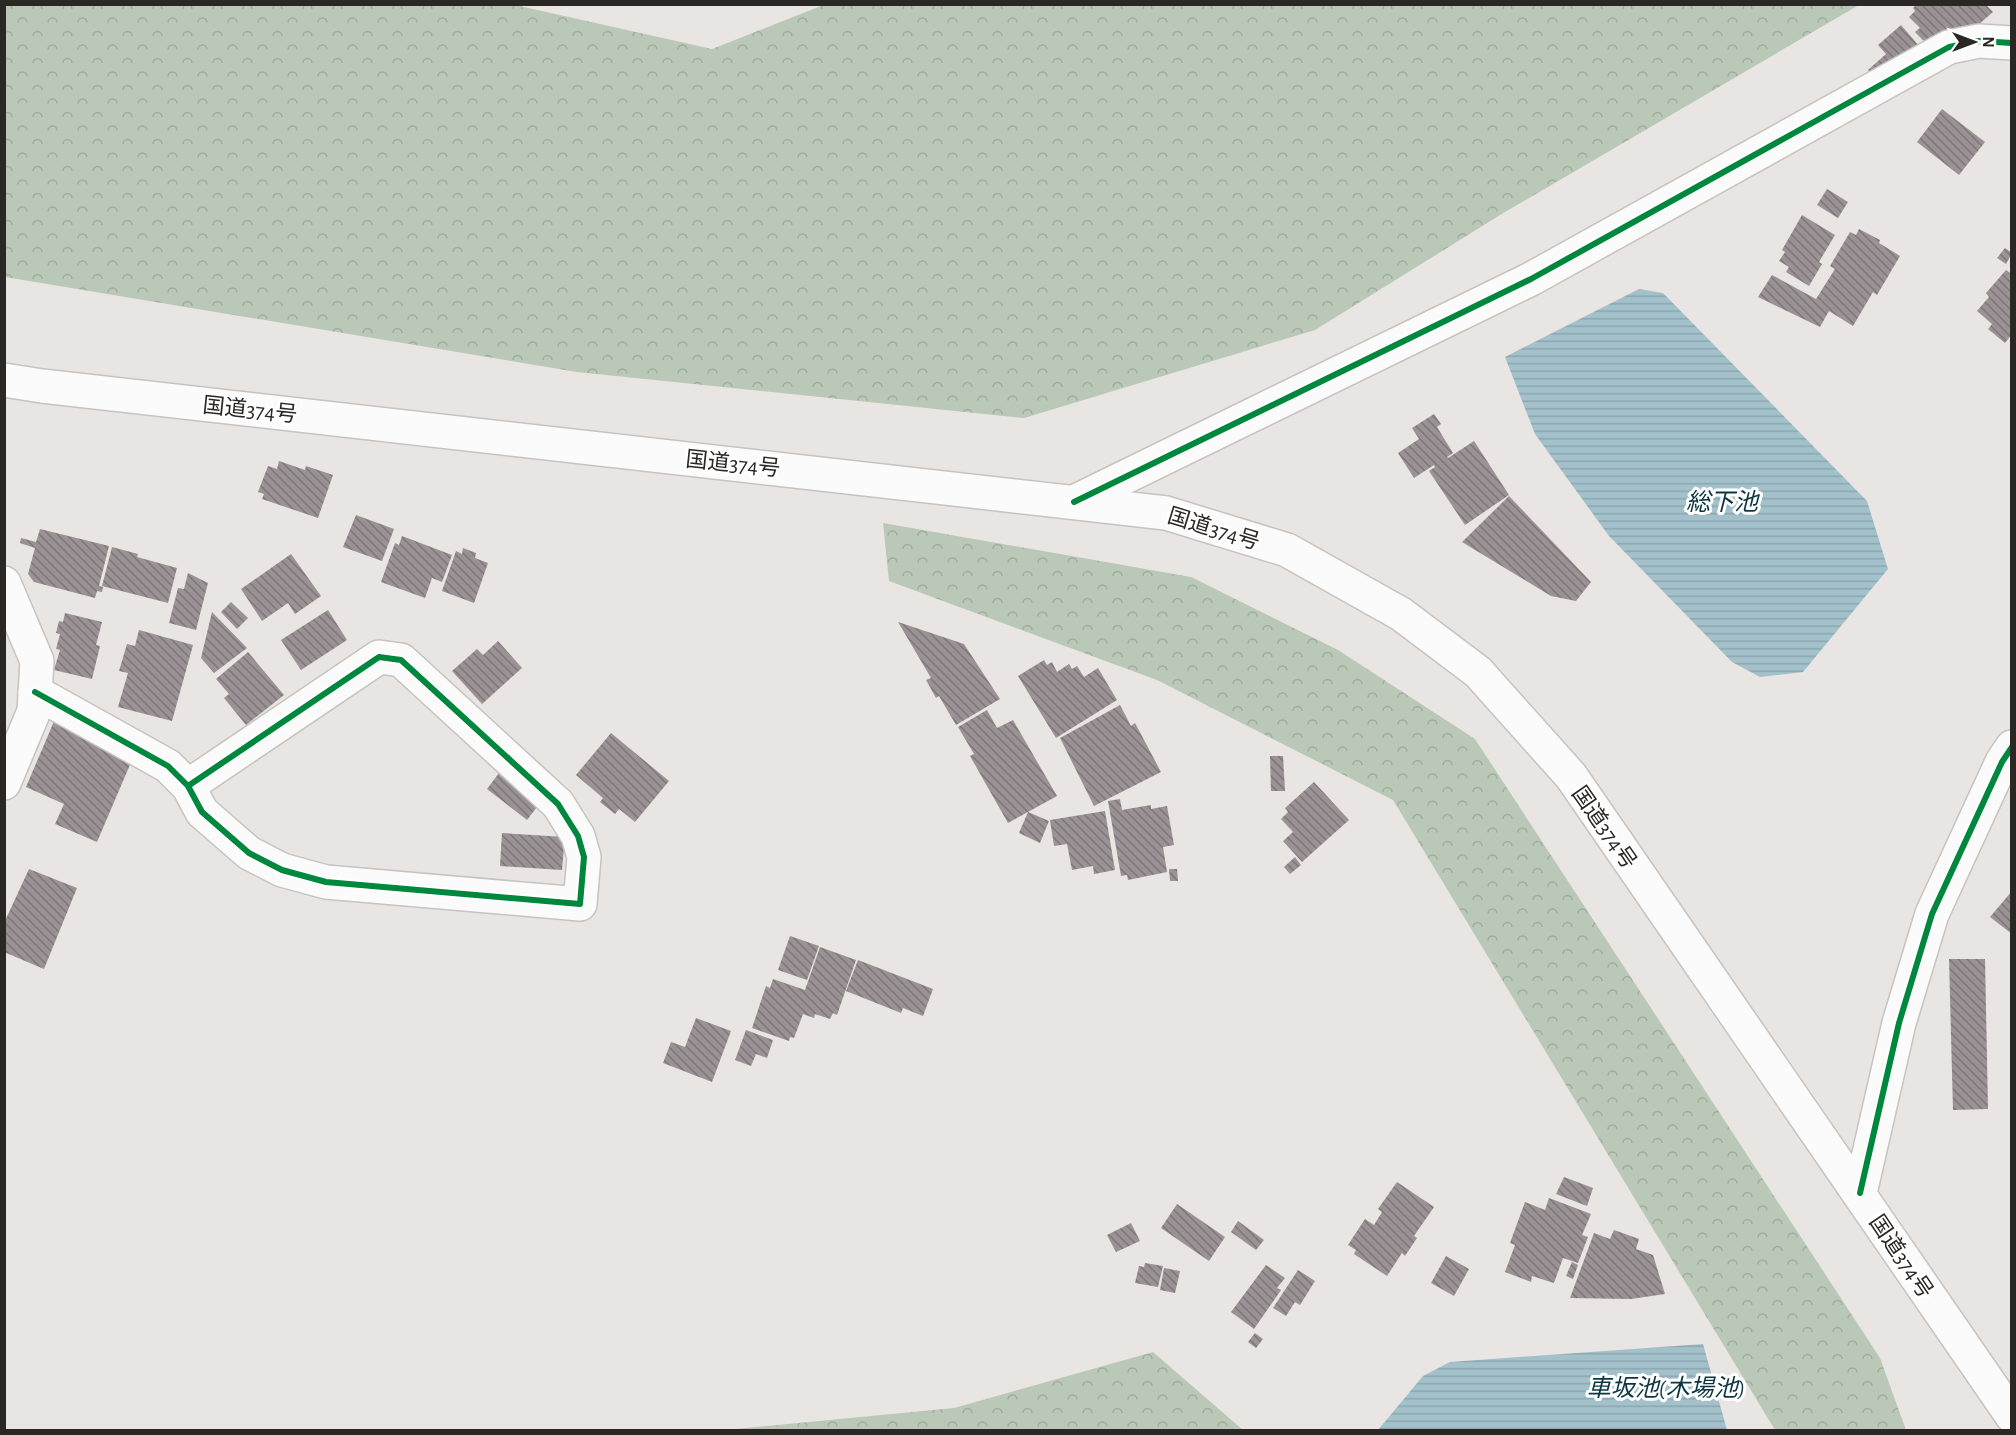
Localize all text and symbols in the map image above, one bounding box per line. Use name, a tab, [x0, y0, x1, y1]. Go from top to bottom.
north arrow	[1944, 12, 2004, 72]
text: N	[1980, 36, 1996, 48]
street label: 国道374号	[202, 393, 298, 426]
street label: 国道374号	[685, 447, 781, 480]
water label: 総下池	[1686, 489, 1760, 515]
street label: 国道374号	[1165, 504, 1263, 553]
street label: 国道374号	[1568, 782, 1641, 873]
street label: 国道374号	[1866, 1211, 1938, 1302]
water label: 車坂池(木場池)	[1587, 1375, 1745, 1401]

